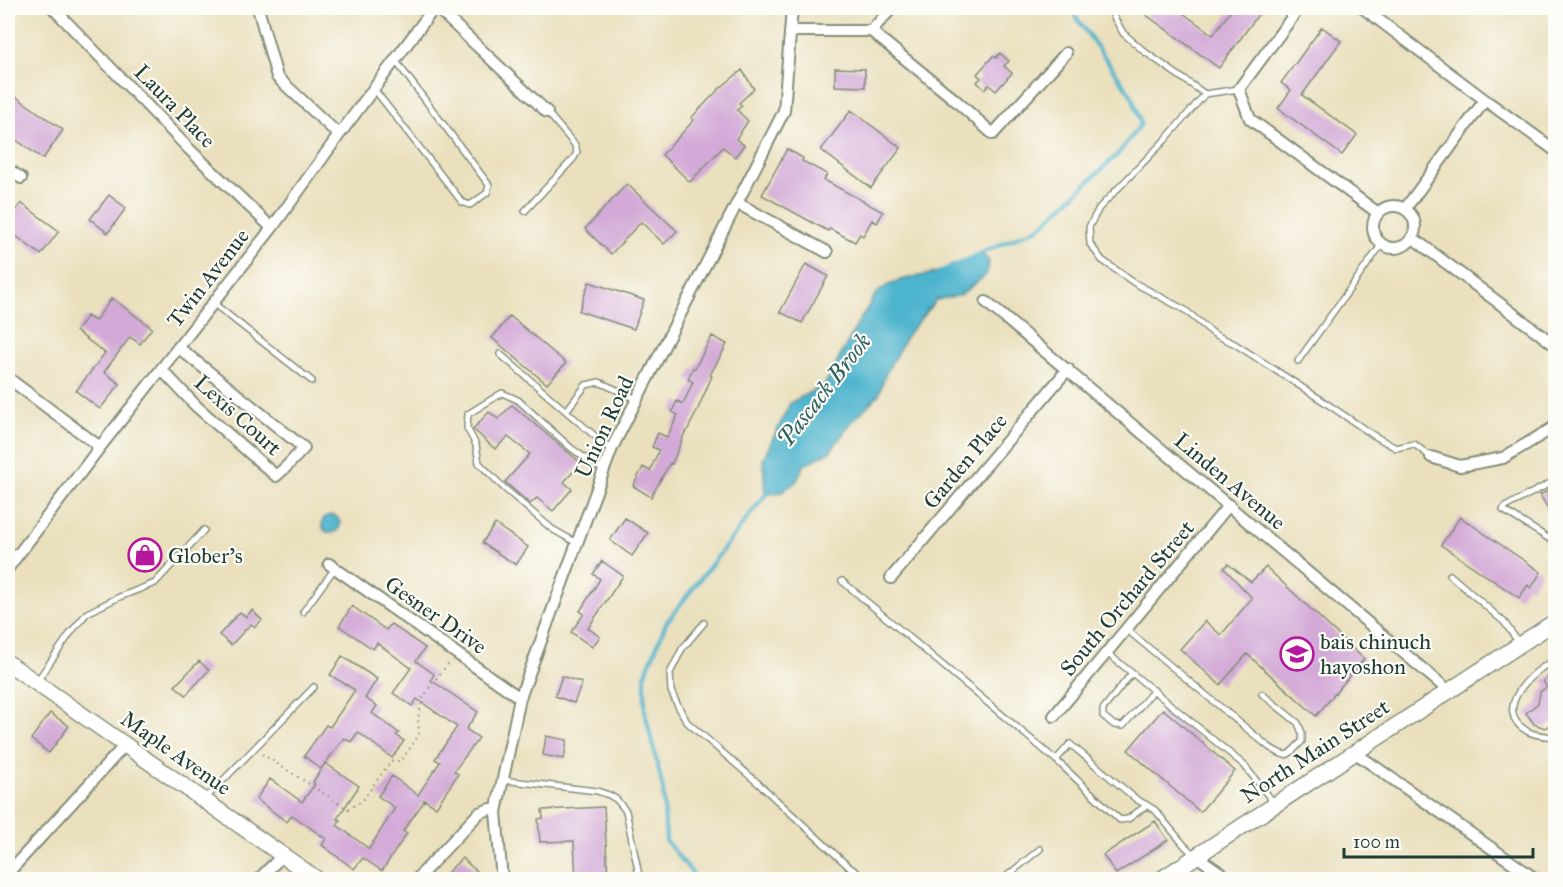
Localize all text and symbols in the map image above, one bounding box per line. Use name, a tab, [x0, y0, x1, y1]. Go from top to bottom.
street label: Laura Place	[129, 59, 221, 153]
street label: Twin Avenue	[161, 223, 255, 333]
water label: Pascack Brook	[770, 327, 878, 453]
street label: Lexis Court	[189, 369, 287, 461]
street label: Union Road	[569, 372, 639, 482]
street label: Garden Place	[917, 408, 1013, 514]
street label: Linden Avenue	[1169, 427, 1291, 535]
street label: South Orchard Street	[1054, 515, 1200, 681]
shop icon: Glober's	[127, 537, 163, 573]
place label: Glober's	[168, 542, 243, 569]
street label: Gesner Drive	[380, 570, 492, 660]
place label: bais chinuch hayoshon	[1320, 628, 1431, 680]
school or university icon: bais chinuch hayoshon	[1279, 636, 1315, 672]
street label: North Main Street	[1236, 693, 1395, 809]
street label: Maple Avenue	[116, 705, 236, 801]
scale bar	[1344, 821, 1533, 859]
text: 100 m	[1353, 831, 1400, 853]

